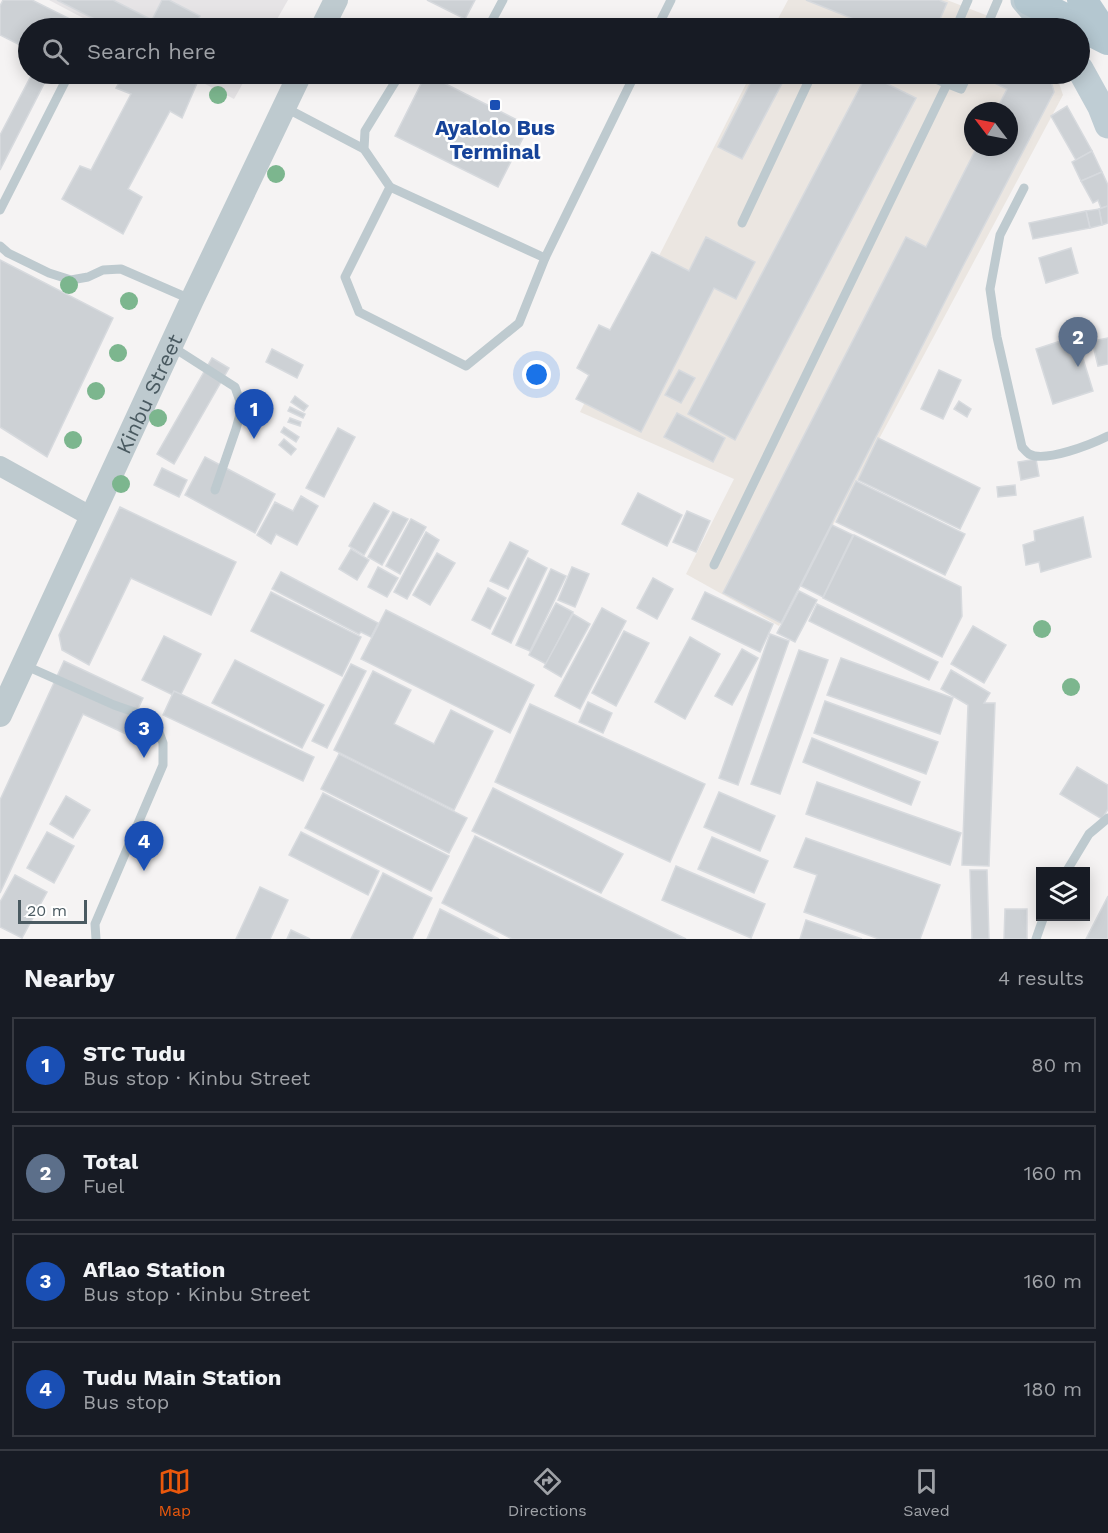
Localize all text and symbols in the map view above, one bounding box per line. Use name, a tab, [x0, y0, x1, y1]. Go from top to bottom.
search box	[18, 18, 1090, 84]
icon: search	[39, 35, 72, 68]
text: Search here	[87, 39, 216, 64]
marker: Ayalolo Bus Terminal	[488, 98, 502, 112]
north arrow	[964, 102, 1018, 156]
place label: Ayalolo Bus Terminal	[435, 115, 555, 164]
pin: 2	[1058, 318, 1098, 367]
street label: Kinbu Street	[110, 330, 187, 457]
your location	[522, 360, 551, 389]
pin: 1	[234, 390, 274, 439]
pin: 3	[124, 708, 164, 758]
pin: 4	[124, 822, 164, 871]
map controls	[1036, 867, 1090, 921]
button: layers	[1036, 867, 1090, 921]
scale bar	[18, 897, 87, 924]
text: 20 m	[27, 901, 67, 920]
text: Nearby	[24, 963, 115, 993]
text: 4 results	[998, 966, 1084, 990]
text: STC Tudu	[83, 1041, 186, 1066]
text: 1	[41, 1053, 50, 1077]
text: 80 m	[1031, 1053, 1082, 1077]
text: Bus stop · Kinbu Street	[83, 1066, 310, 1090]
text: Total	[83, 1149, 138, 1174]
text: 2	[40, 1161, 51, 1185]
text: 160 m	[1024, 1161, 1082, 1185]
text: Fuel	[83, 1174, 124, 1198]
text: Aflao Station	[83, 1257, 225, 1282]
text: 3	[40, 1269, 51, 1293]
text: 160 m	[1024, 1269, 1082, 1293]
text: Bus stop · Kinbu Street	[83, 1282, 310, 1306]
text: Tudu Main Station	[83, 1365, 282, 1390]
text: 4	[39, 1377, 52, 1401]
text: 180 m	[1024, 1377, 1082, 1401]
text: Bus stop	[83, 1390, 169, 1414]
tab: Map	[158, 1465, 191, 1520]
tab: Directions	[508, 1465, 587, 1520]
tab: Saved	[903, 1465, 950, 1520]

